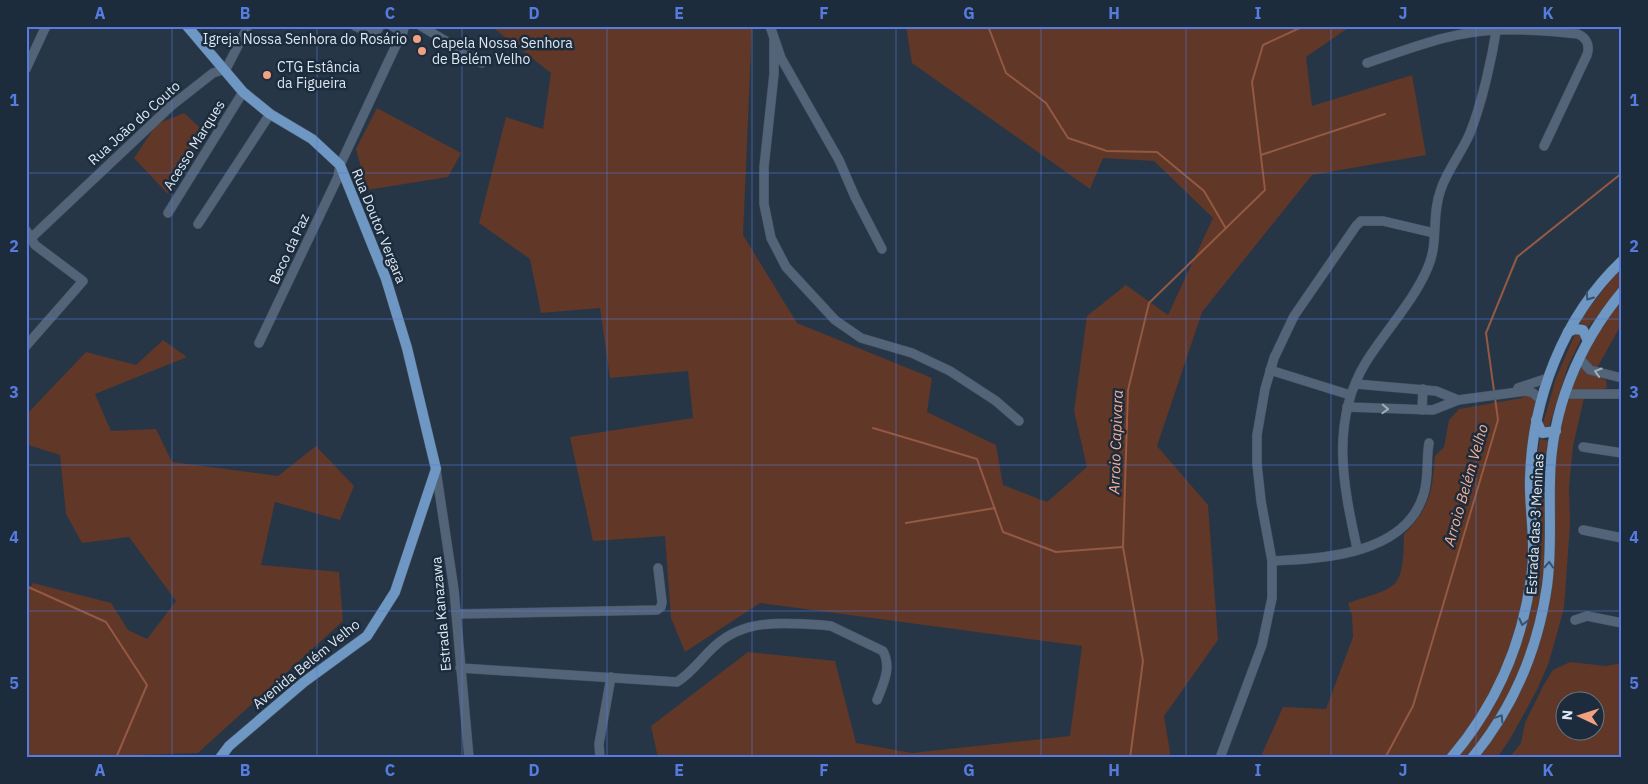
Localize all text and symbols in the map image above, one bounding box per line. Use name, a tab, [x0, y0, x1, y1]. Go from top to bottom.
text: A	[95, 3, 106, 23]
text: B	[240, 3, 251, 23]
text: C	[385, 3, 395, 23]
text: D	[528, 3, 540, 23]
text: E	[674, 3, 684, 23]
text: F	[819, 3, 829, 23]
text: G	[963, 3, 975, 23]
text: H	[1108, 3, 1120, 23]
text: I	[1255, 3, 1262, 23]
text: J	[1399, 3, 1407, 23]
text: K	[1542, 3, 1554, 23]
place label: Igreja Nossa Senhora do Rosário	[203, 30, 407, 48]
marker: Igreja Nossa Senhora do Rosário	[411, 33, 423, 45]
place label: Capela Nossa Senhora de Belém Velho	[432, 34, 573, 68]
marker: Capela Nossa Senhora de Belém Velho	[416, 45, 428, 57]
place label: CTG Estância da Figueira	[277, 58, 360, 92]
marker: CTG Estância da Figueira	[261, 69, 273, 81]
street label: Rua João do Couto	[84, 77, 184, 169]
text: 1	[9, 90, 19, 110]
text: 1	[1629, 90, 1639, 110]
street label: Acesso Marques	[159, 96, 229, 193]
street label: Rua Doutor Vergara	[348, 166, 410, 286]
street label: Beco da Paz	[265, 210, 313, 287]
text: 2	[9, 236, 19, 256]
text: 2	[1629, 236, 1639, 256]
one-way arrow	[1586, 291, 1595, 301]
one-way arrow	[1594, 367, 1602, 377]
text: 3	[9, 382, 19, 402]
text: 3	[1629, 382, 1639, 402]
water label: Arroio Capivara	[1104, 389, 1127, 495]
one-way arrow	[1381, 403, 1389, 414]
water label: Arroio Belém Velho	[1439, 422, 1492, 549]
street label: Estrada das 3 Meninas	[1522, 453, 1548, 595]
text: 4	[9, 527, 19, 547]
text: 4	[1629, 527, 1639, 547]
street label: Estrada Kanazawa	[427, 555, 455, 672]
one-way arrow	[1543, 560, 1554, 568]
street label: Avenida Belém Velho	[249, 615, 363, 713]
one-way arrow	[1518, 617, 1529, 626]
text: 5	[9, 673, 19, 693]
text: 5	[1629, 673, 1639, 693]
north arrow	[1556, 692, 1606, 742]
text: N	[1558, 709, 1576, 721]
one-way arrow	[1494, 714, 1504, 723]
text: A	[95, 760, 106, 780]
text: B	[240, 760, 251, 780]
text: C	[385, 760, 395, 780]
text: D	[528, 760, 540, 780]
text: E	[674, 760, 684, 780]
text: F	[819, 760, 829, 780]
text: G	[963, 760, 975, 780]
text: H	[1108, 760, 1120, 780]
text: I	[1255, 760, 1262, 780]
text: J	[1399, 760, 1407, 780]
text: K	[1542, 760, 1554, 780]

